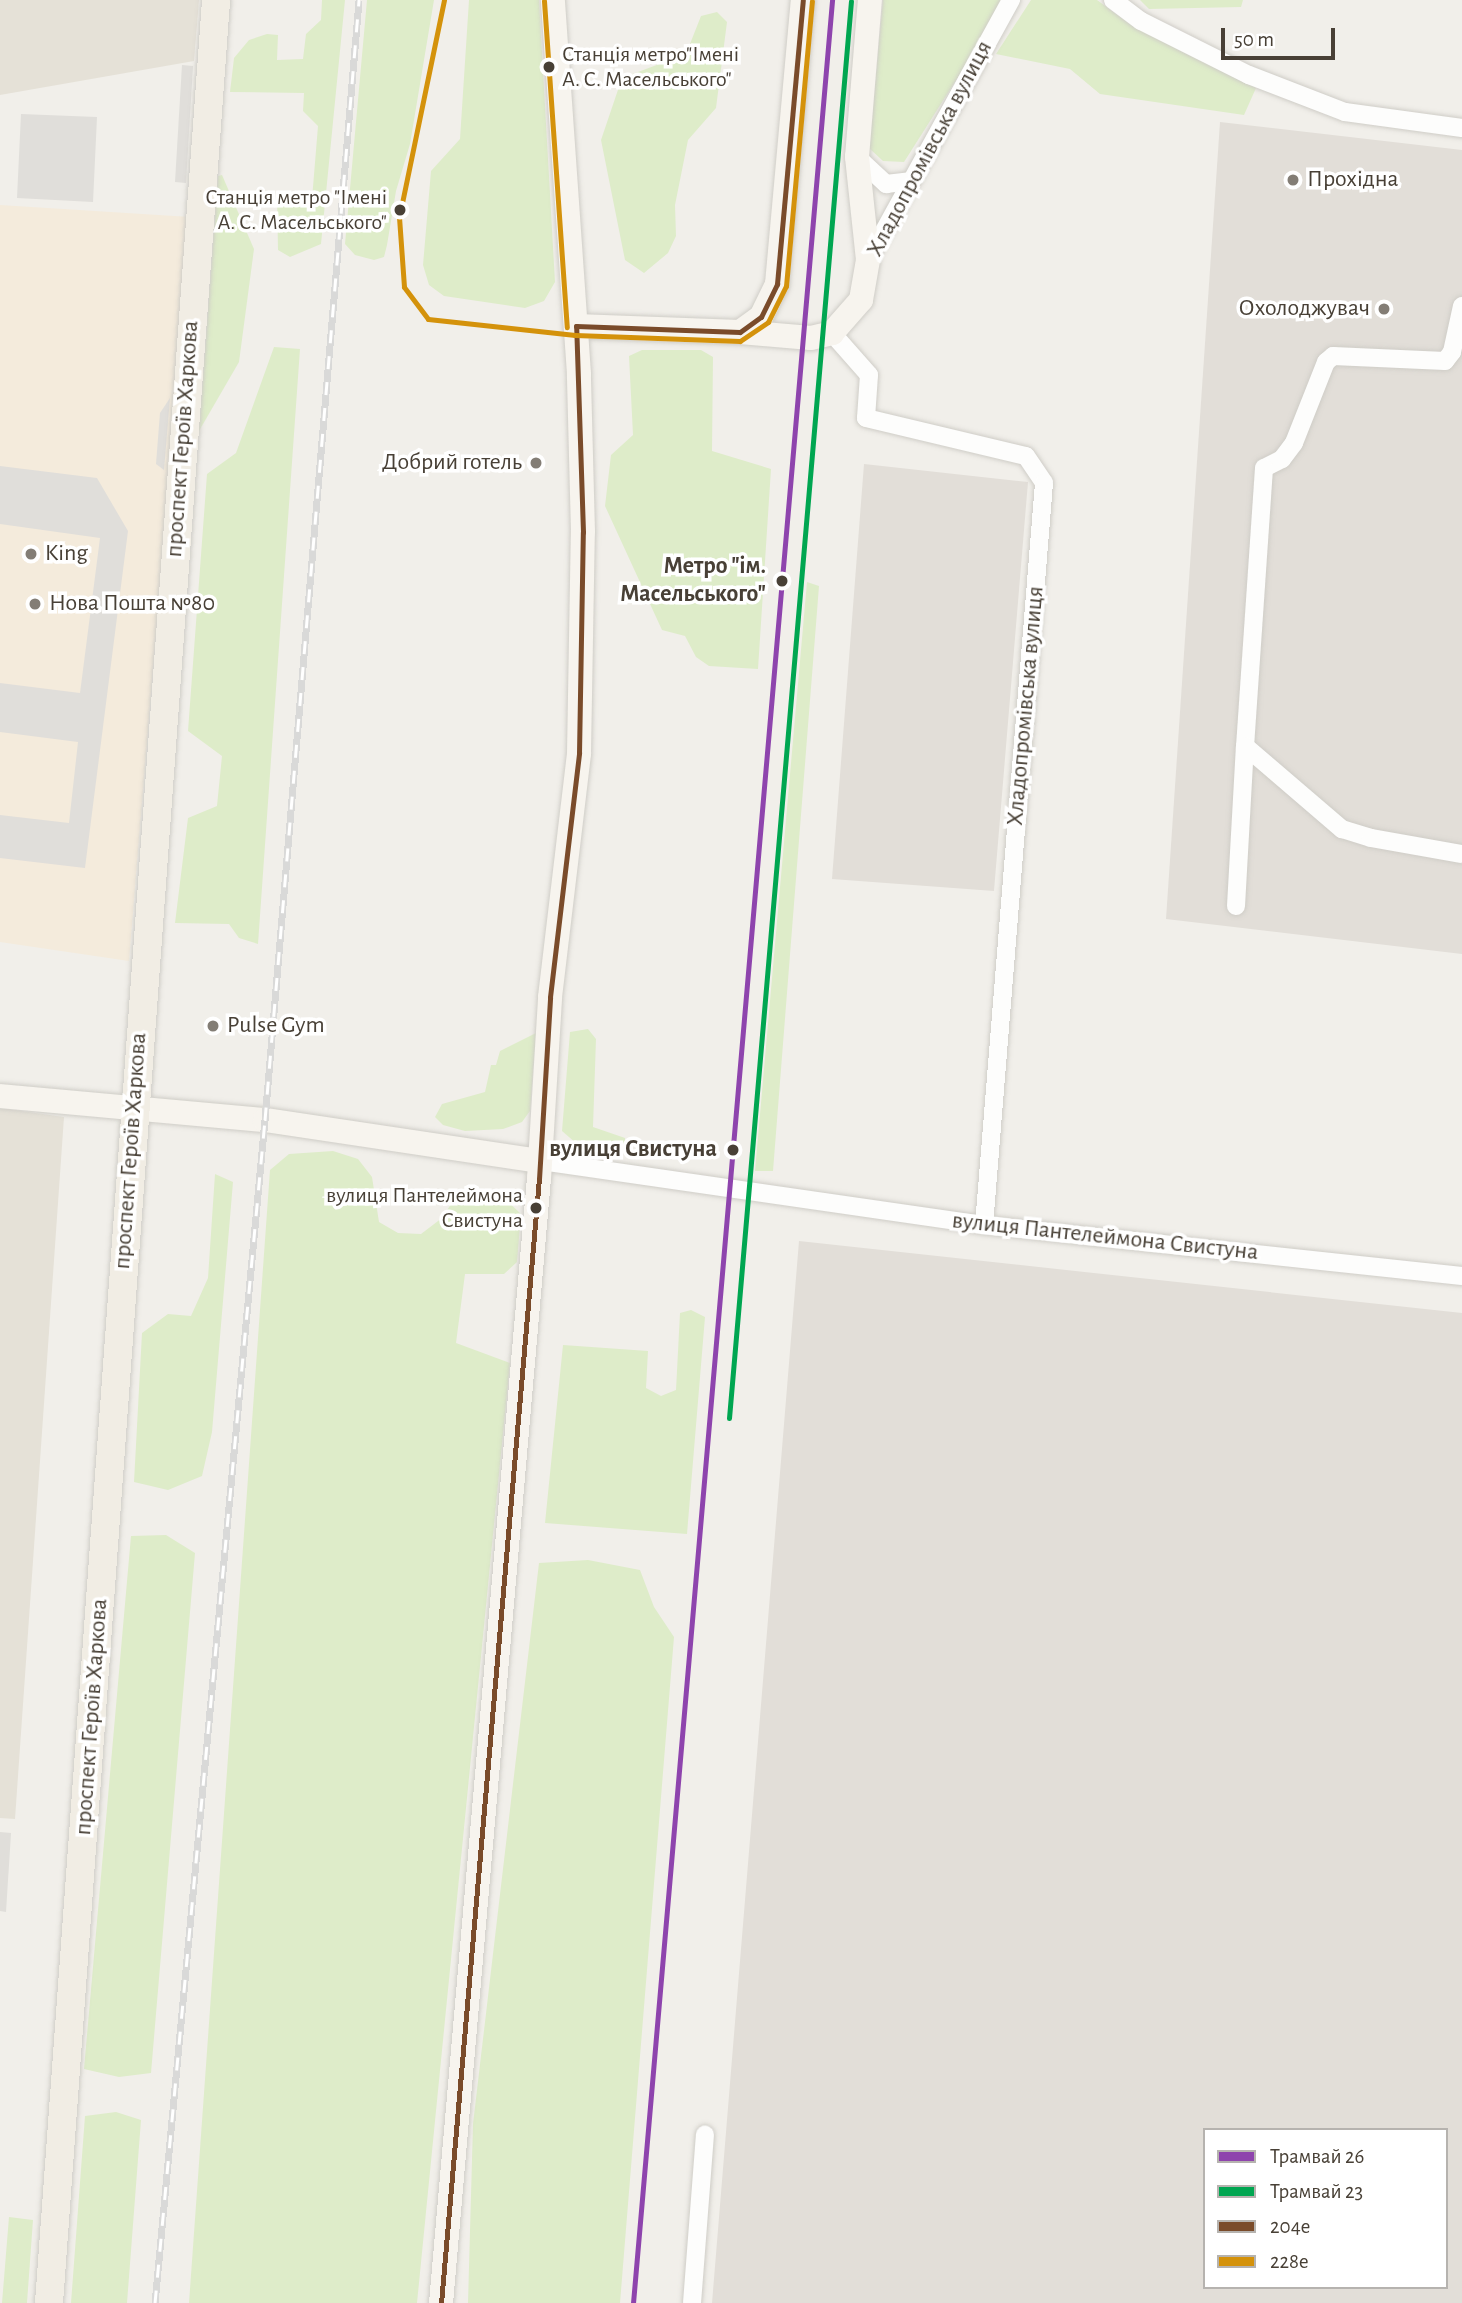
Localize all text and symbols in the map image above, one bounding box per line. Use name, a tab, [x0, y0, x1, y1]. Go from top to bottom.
scale bar	[1224, 14, 1338, 58]
text: 50 m	[1234, 29, 1274, 50]
street label: Хладопромівська вулиця	[861, 36, 999, 262]
place label: Станція метро"Імені А. С. Масельського"	[562, 41, 739, 92]
marker: Станція метро"Імені А. С. Масельського"	[542, 60, 556, 74]
place label: Прохідна	[1307, 166, 1398, 194]
marker: Прохідна	[1285, 172, 1301, 188]
place label: Станція метро "Імені А. С. Масельського"	[205, 184, 387, 235]
marker: Станція метро "Імені А. С. Масельського"	[393, 203, 407, 217]
place label: Охолоджувач	[1239, 295, 1370, 323]
marker: Охолоджувач	[1376, 301, 1392, 317]
street label: проспект Героїв Харкова	[160, 320, 206, 558]
place label: Добрий готель	[382, 449, 522, 477]
marker: Добрий готель	[528, 455, 544, 471]
place label: King	[45, 540, 88, 568]
marker: King	[23, 546, 39, 562]
place label: Метро "ім. Масельського"	[620, 553, 766, 609]
marker: Метро "ім. Масельського"	[772, 571, 792, 591]
street label: Хладопромівська вулиця	[1001, 585, 1051, 827]
place label: Нова Пошта №80	[49, 590, 215, 618]
marker: Нова Пошта №80	[27, 596, 43, 612]
place label: Pulse Gym	[227, 1012, 325, 1040]
marker: Pulse Gym	[205, 1018, 221, 1034]
street label: проспект Героїв Харкова	[108, 1032, 154, 1270]
place label: вулиця Свистуна	[549, 1136, 717, 1164]
marker: вулиця Свистуна	[723, 1140, 743, 1160]
place label: вулиця Пантелеймона Свистуна	[326, 1182, 523, 1234]
marker: вулиця Пантелеймона Свистуна	[529, 1201, 543, 1215]
street label: вулиця Пантелеймона Свистуна	[950, 1207, 1260, 1267]
street label: проспект Героїв Харкова	[69, 1598, 115, 1836]
legend	[1203, 2128, 1448, 2289]
text: Трамвай 26	[1270, 2146, 1364, 2167]
text: Трамвай 23	[1270, 2181, 1363, 2202]
text: 204е	[1270, 2216, 1310, 2237]
text: 228е	[1270, 2251, 1309, 2272]

